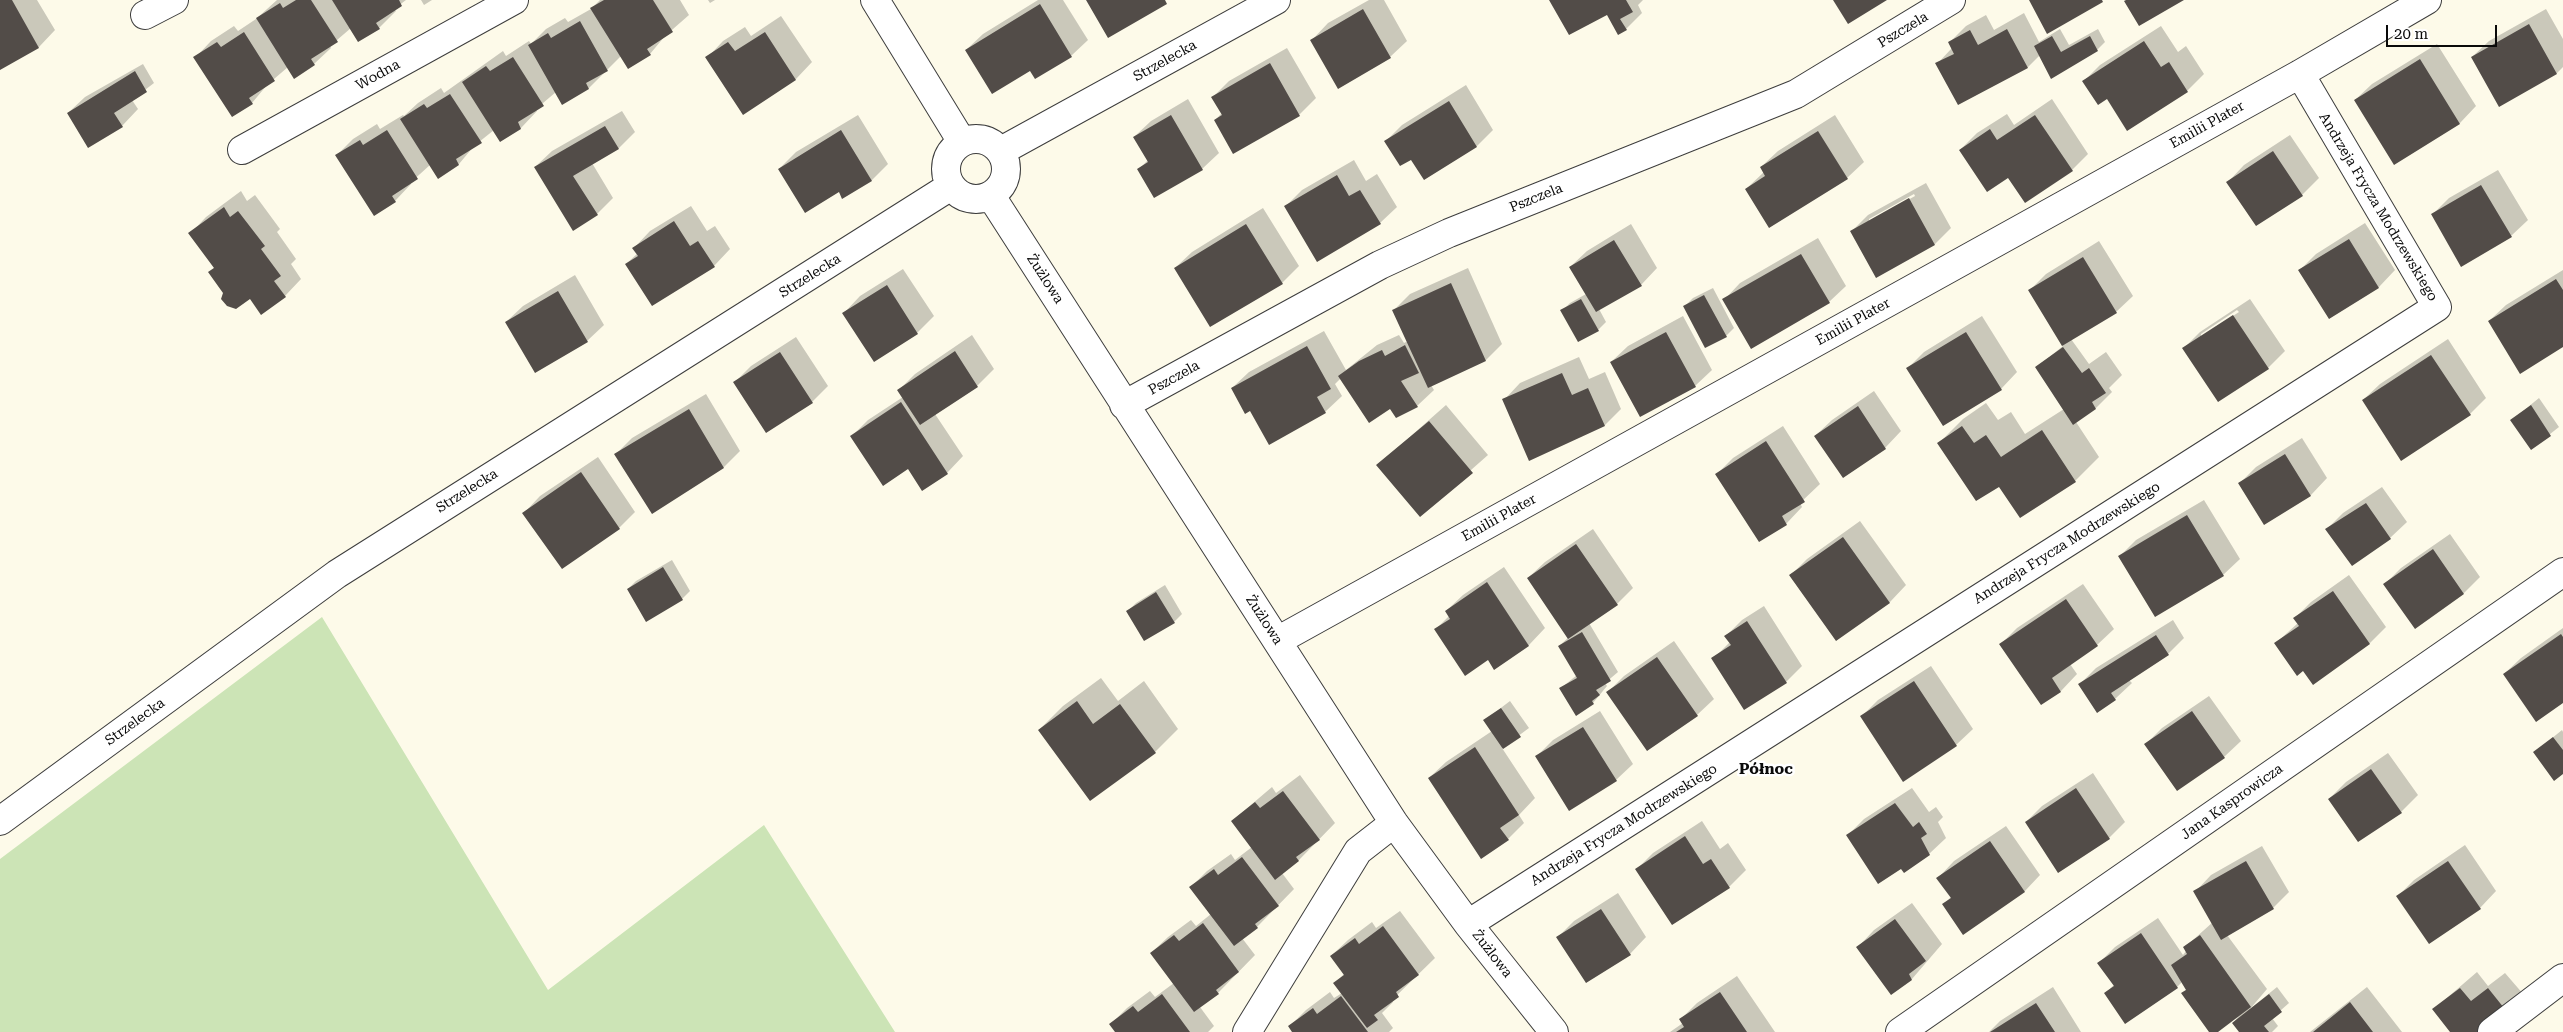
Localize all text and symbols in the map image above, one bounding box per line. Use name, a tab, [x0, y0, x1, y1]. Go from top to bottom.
street label: Pszczela	[1875, 8, 1931, 52]
scale bar	[2388, 15, 2499, 47]
text: 20 m	[2394, 25, 2428, 43]
street label: Strzelecka	[1130, 37, 1200, 85]
street label: Wodna	[353, 56, 403, 94]
street label: Emilii Plater	[2167, 98, 2247, 152]
street label: Andrzeja Frycza Modrzewskiego	[2315, 110, 2441, 304]
street label: Pszczela	[1507, 180, 1565, 216]
street label: Strzelecka	[776, 250, 844, 302]
street label: Żużlowa	[1023, 251, 1067, 307]
street label: Emilii Plater	[1813, 295, 1893, 349]
street label: Pszczela	[1145, 357, 1203, 399]
street label: Strzelecka	[433, 465, 501, 517]
street label: Andrzeja Frycza Modrzewskiego	[1971, 478, 2163, 608]
street label: Emilii Plater	[1459, 491, 1539, 545]
street label: Żużlowa	[1242, 592, 1286, 648]
street label: Strzelecka	[102, 695, 168, 749]
street label: Andrzeja Frycza Modrzewskiego	[1528, 760, 1720, 890]
district label: Północ	[1739, 761, 1793, 779]
street label: Jana Kasprowicza	[2178, 761, 2286, 843]
street label: Żużlowa	[1468, 927, 1516, 981]

